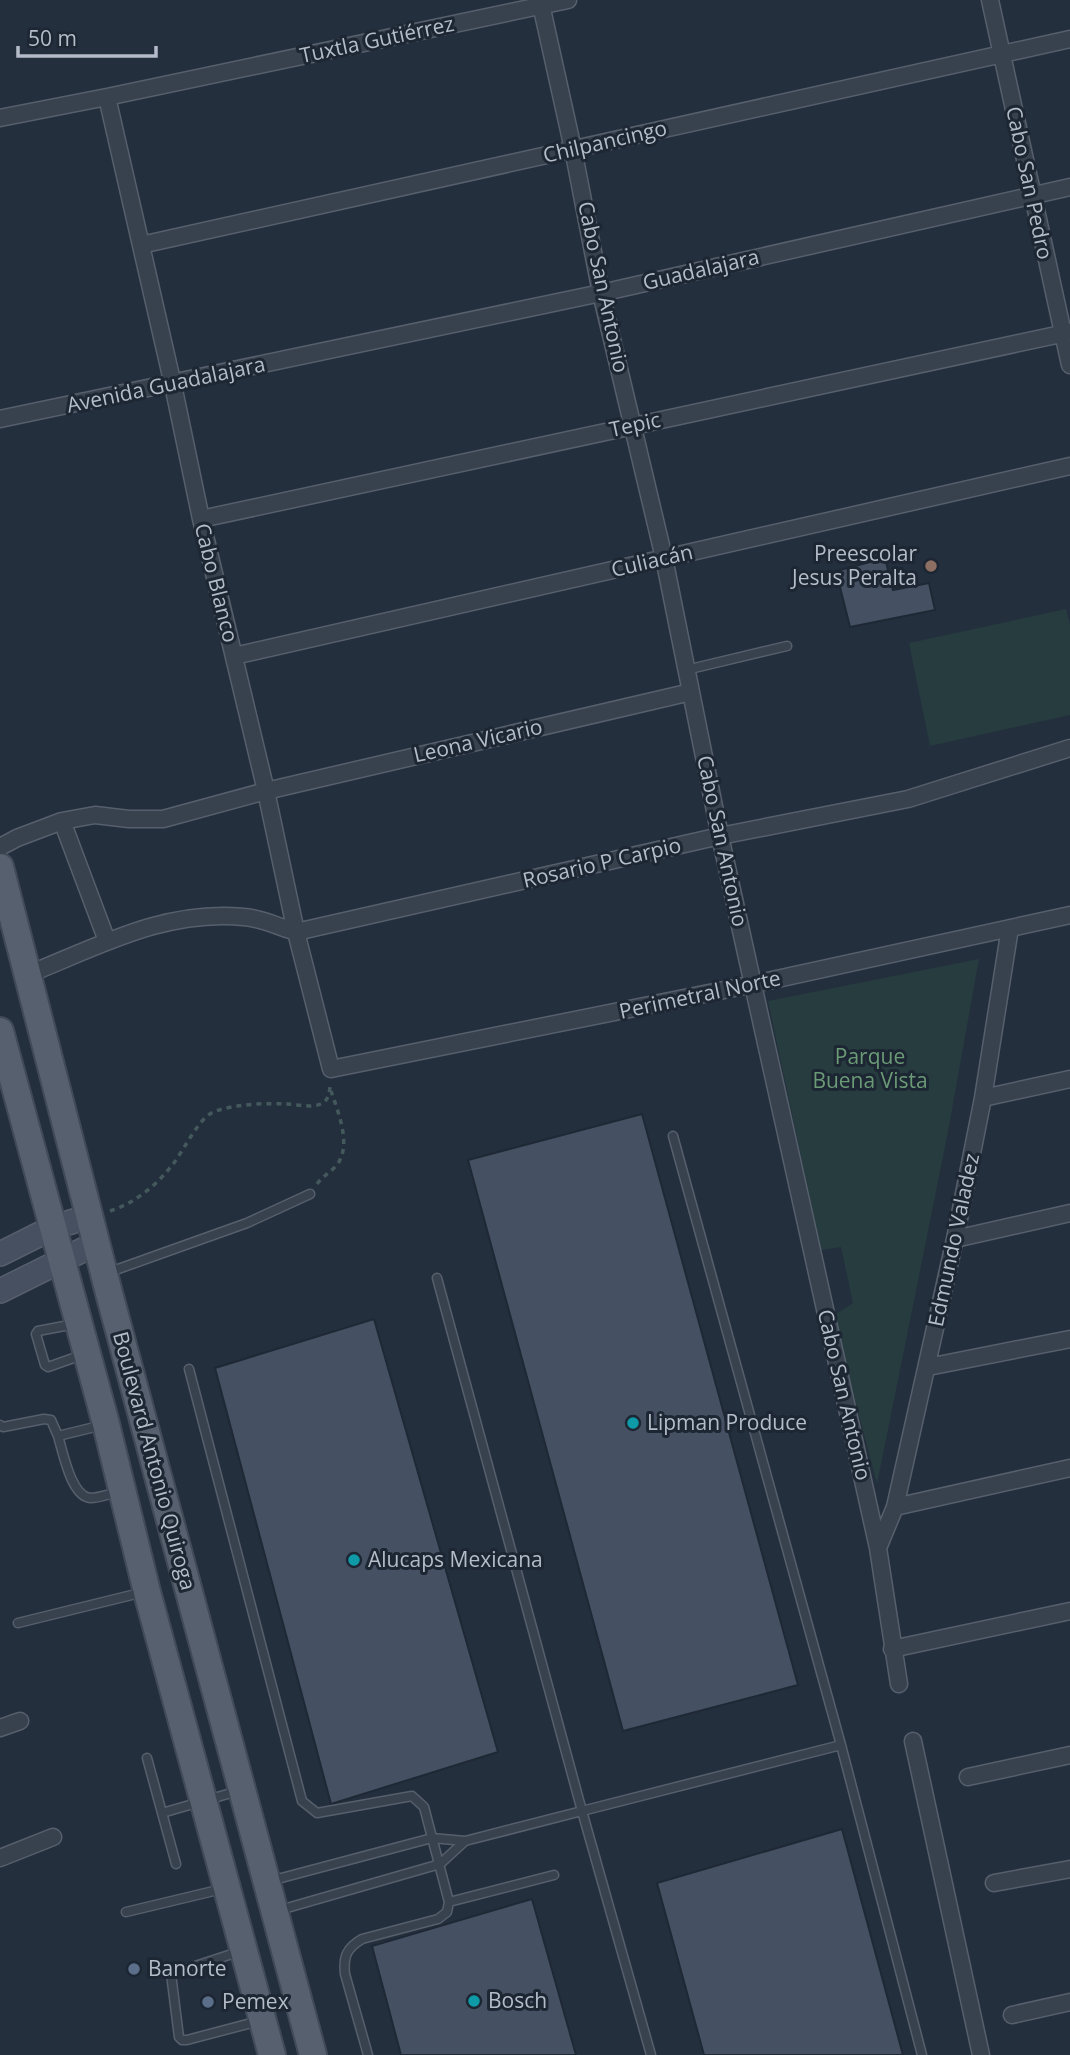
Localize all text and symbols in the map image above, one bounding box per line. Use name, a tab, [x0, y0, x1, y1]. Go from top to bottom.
street label: Tuxtla Gutiérrez	[297, 9, 457, 69]
scale bar	[18, 14, 156, 58]
text: 50 m	[28, 24, 77, 52]
street label: Cabo San Pedro	[1000, 104, 1060, 262]
street label: Chilpancingo	[540, 113, 669, 169]
street label: Cabo San Antonio	[572, 199, 636, 375]
street label: Guadalajara	[640, 242, 762, 296]
street label: Avenida Guadalajara	[64, 349, 268, 419]
street label: Tepic	[607, 405, 663, 443]
street label: Cabo Blanco	[189, 520, 245, 645]
street label: Culiacán	[608, 537, 695, 583]
place label: Preescolar Jesus Peralta	[790, 539, 917, 591]
marker: Preescolar Jesus Peralta	[923, 558, 939, 574]
street label: Leona Vicario	[411, 712, 545, 768]
street label: Cabo San Antonio	[691, 753, 755, 929]
street label: Rosario P Carpio	[520, 830, 684, 894]
street label: Perimetral Norte	[617, 963, 783, 1025]
park label: Parque Buena Vista	[812, 1042, 928, 1094]
street label: Edmundo Valadez	[921, 1151, 985, 1329]
street label: Cabo San Antonio	[812, 1307, 878, 1483]
street label: Boulevard Antonio Quiroga	[107, 1328, 203, 1593]
place label: Lipman Produce	[647, 1408, 807, 1436]
marker: Lipman Produce	[625, 1415, 641, 1431]
place label: Alucaps Mexicana	[368, 1545, 543, 1573]
marker: Alucaps Mexicana	[346, 1552, 362, 1568]
place label: Banorte	[148, 1954, 227, 1982]
marker: Banorte	[126, 1961, 142, 1977]
place label: Bosch	[488, 1986, 547, 2014]
place label: Pemex	[222, 1987, 289, 2015]
marker: Bosch	[466, 1993, 482, 2009]
marker: Pemex	[200, 1994, 216, 2010]

